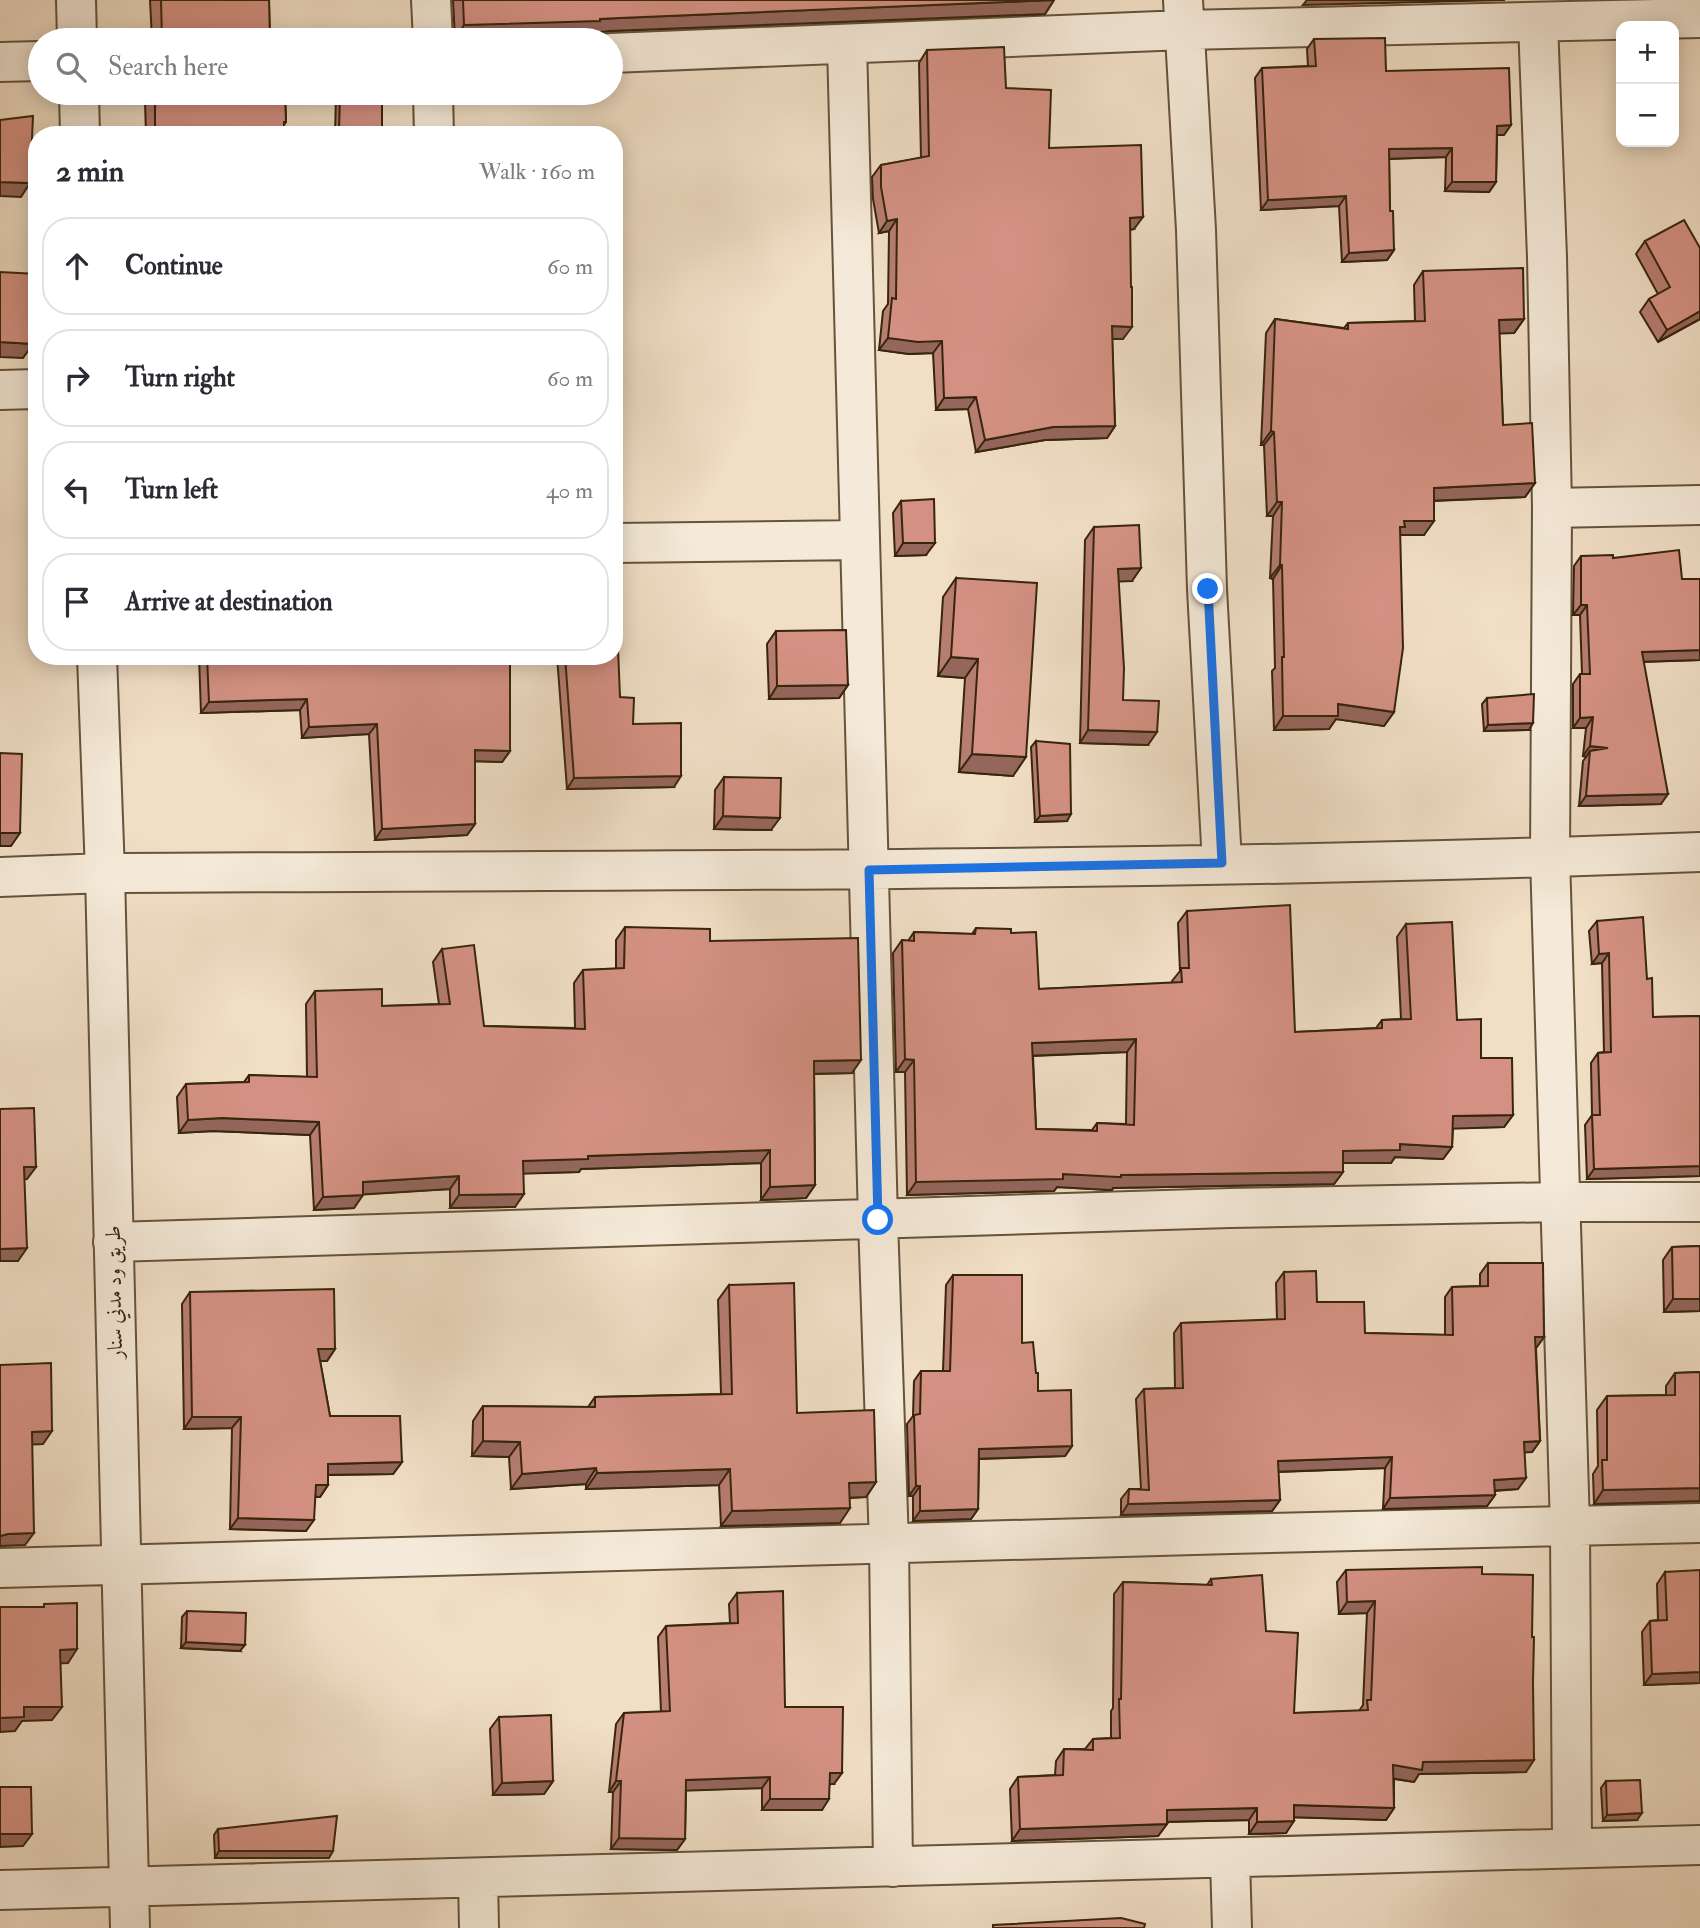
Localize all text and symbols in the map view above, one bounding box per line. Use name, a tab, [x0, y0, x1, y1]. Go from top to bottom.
map controls	[1616, 21, 1679, 147]
button: +	[1616, 21, 1679, 84]
search box	[28, 28, 623, 105]
icon: search	[52, 48, 90, 86]
text: Search here	[108, 51, 228, 83]
button: −	[1616, 84, 1679, 147]
text: 2 min	[56, 153, 124, 190]
text: Walk · 160 m	[479, 157, 595, 186]
icon: ahead	[58, 247, 96, 285]
text: Continue	[125, 250, 223, 282]
text: 60 m	[547, 252, 593, 281]
icon: right	[58, 359, 96, 397]
text: Turn right	[125, 362, 235, 394]
text: 60 m	[547, 364, 593, 393]
icon: left	[58, 471, 96, 509]
text: Turn left	[125, 474, 218, 506]
text: 40 m	[546, 476, 593, 505]
route end	[1192, 573, 1223, 604]
icon: arrive	[58, 583, 96, 621]
text: Arrive at destination	[125, 586, 333, 618]
route start	[862, 1204, 893, 1235]
street label: طريق ود مدني سنار	[100, 1225, 132, 1361]

